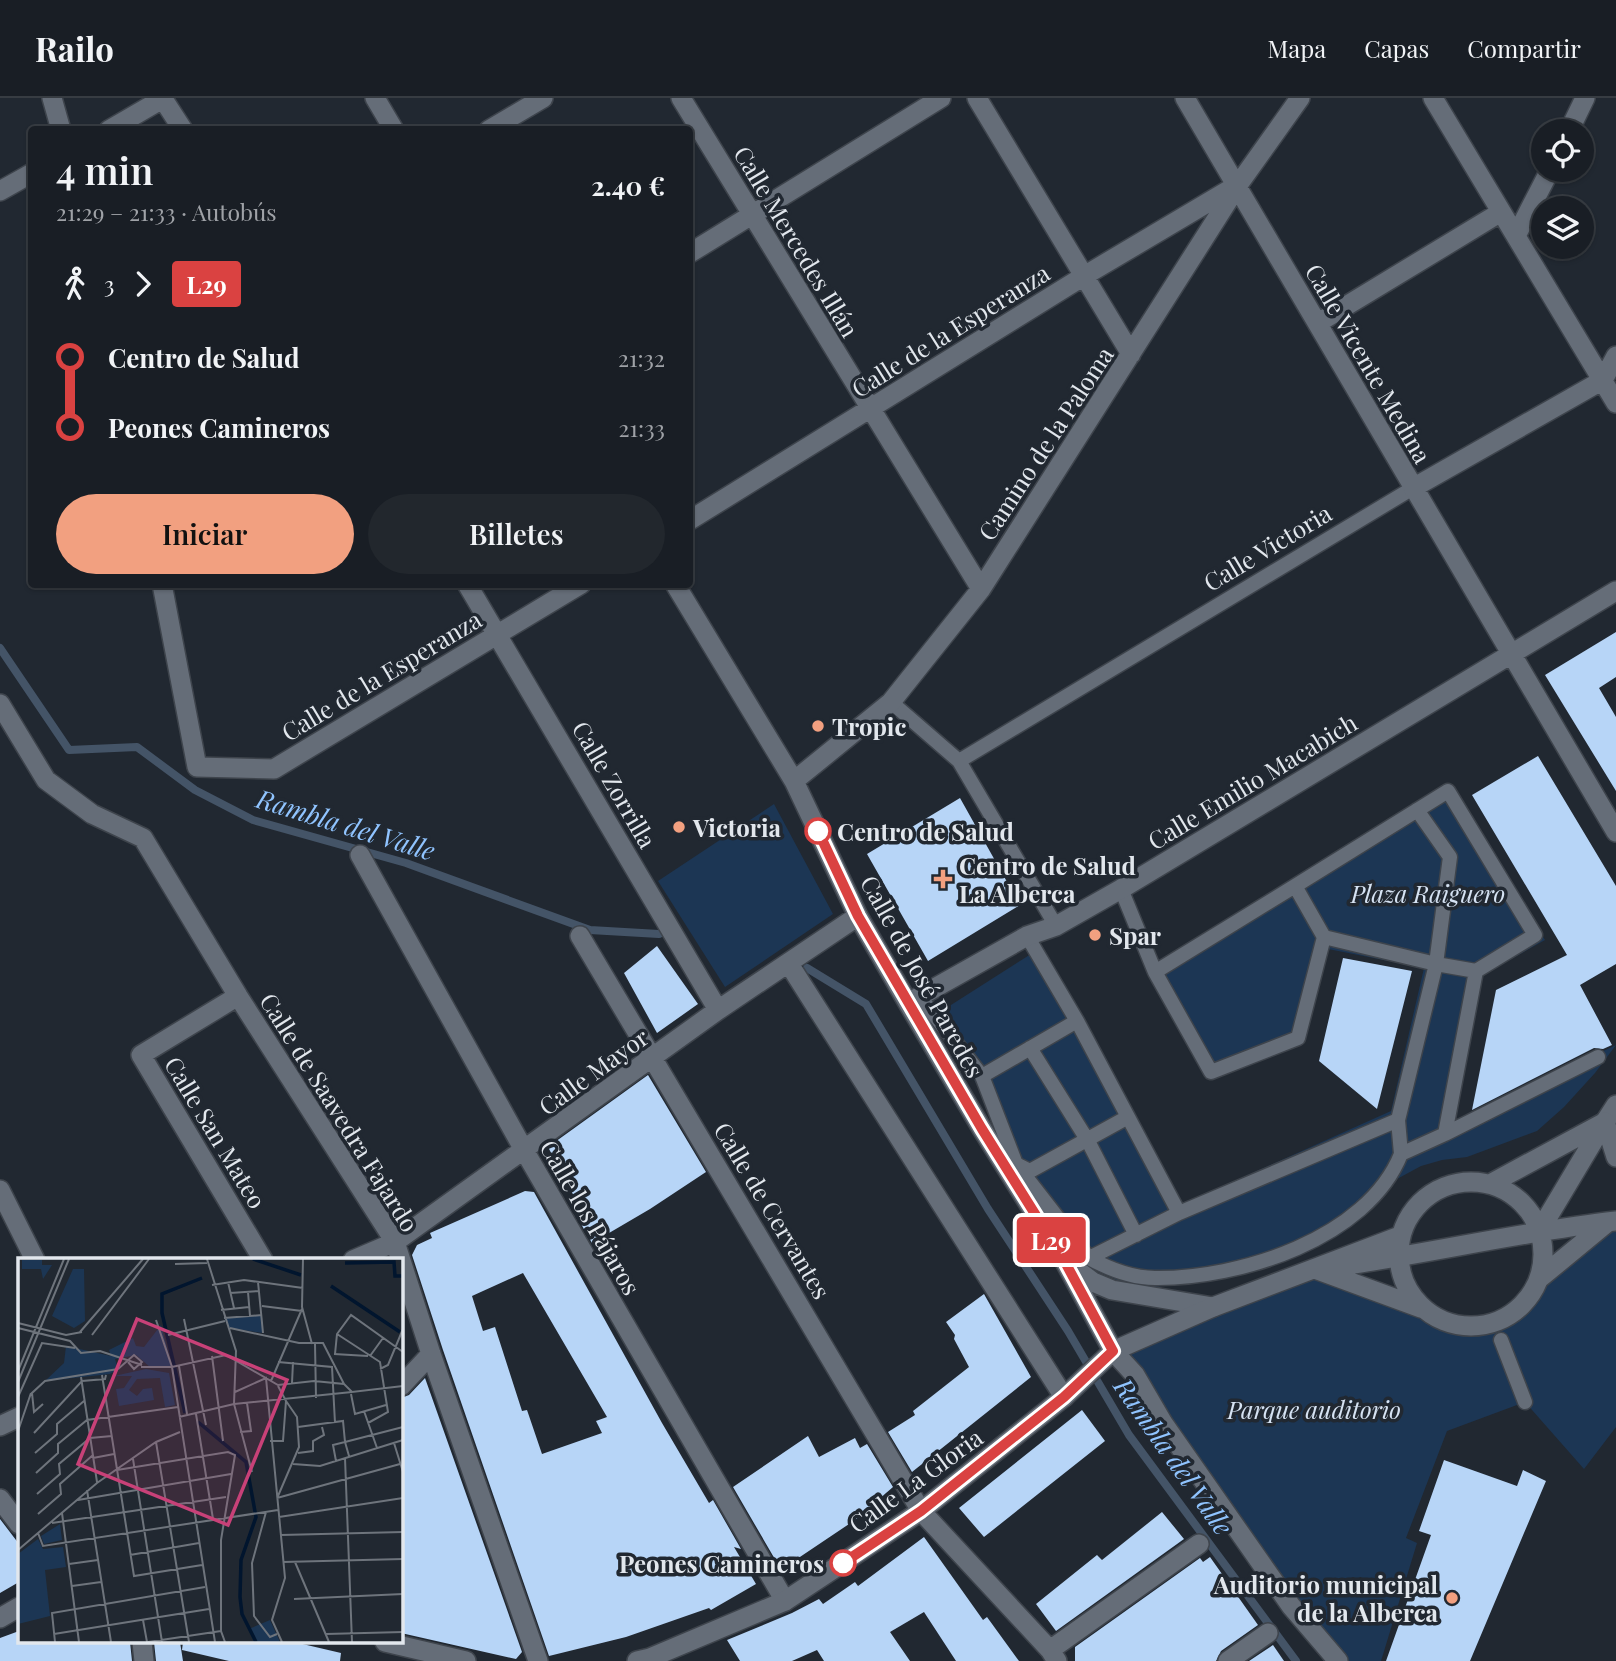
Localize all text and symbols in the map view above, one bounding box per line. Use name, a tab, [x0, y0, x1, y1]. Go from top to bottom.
text: Railo	[35, 26, 114, 70]
text: Mapa	[1268, 32, 1326, 64]
text: Capas	[1364, 32, 1429, 64]
text: Compartir	[1467, 32, 1581, 64]
map controls	[1531, 119, 1594, 259]
button: locate	[1531, 119, 1594, 182]
street label: Calle Mercedes Illán	[727, 139, 867, 343]
text: 4 min	[56, 144, 153, 195]
text: 2.40 €	[591, 168, 665, 203]
text: 21:29 – 21:33 · Autobús	[56, 196, 277, 227]
button: layers	[1531, 196, 1594, 259]
street label: Calle de la Esperanza	[845, 256, 1055, 404]
street label: Calle Vicente Medina	[1299, 257, 1439, 469]
icon: walk	[56, 265, 94, 303]
icon: forward	[124, 265, 162, 303]
text: 3	[104, 268, 114, 299]
text: L29	[186, 268, 227, 300]
text: Centro de Salud	[108, 340, 300, 375]
street label: Camino de la Paloma	[970, 340, 1120, 546]
text: 21:32	[618, 342, 665, 373]
text: Peones Camineros	[108, 410, 330, 445]
text: 21:33	[619, 412, 665, 443]
button: Iniciar	[56, 494, 354, 574]
button: Billetes	[368, 494, 665, 574]
street label: Calle Victoria	[1197, 496, 1337, 598]
street label: Calle de la Esperanza	[275, 603, 487, 747]
street label: Calle Emilio Macabich	[1141, 706, 1363, 856]
place label: Tropic	[832, 710, 906, 742]
street label: Calle Zorrilla	[566, 715, 664, 853]
marker: Tropic	[810, 718, 826, 734]
water label: Rambla del Valle	[252, 780, 439, 868]
place label: Victoria	[692, 811, 781, 843]
place label: Centro de Salud	[837, 815, 1014, 847]
marker: Centro de Salud	[805, 818, 831, 844]
marker: Victoria	[671, 819, 687, 835]
place label: Centro de Salud La Alberca	[959, 849, 1136, 909]
street label: Calle de José Paredes	[854, 869, 992, 1083]
marker: Centro de Salud La Alberca	[933, 869, 953, 889]
park label: Plaza Raiguero	[1350, 877, 1505, 909]
place label: Spar	[1109, 919, 1162, 951]
marker: Spar	[1087, 927, 1103, 943]
street label: Calle de Saavedra Fajardo	[253, 987, 427, 1237]
street label: Calle Mayor	[532, 1020, 655, 1122]
street label: Calle San Mateo	[158, 1050, 274, 1214]
street label: Calle de Cervantes	[708, 1116, 838, 1304]
street label: Calle los Pájaros	[534, 1134, 648, 1300]
line badge: L29	[1011, 1217, 1091, 1263]
text: L29	[1031, 1224, 1071, 1256]
inset map	[18, 1258, 402, 1644]
water label: Rambla del Valle	[1106, 1369, 1241, 1542]
park label: Parque auditorio	[1226, 1393, 1401, 1425]
street label: Calle La Gloria	[842, 1421, 988, 1539]
place label: Peones Camineros	[619, 1547, 824, 1579]
marker: Peones Camineros	[830, 1550, 856, 1576]
place label: Auditorio municipal de la Alberca	[1213, 1568, 1439, 1628]
marker: Auditorio municipal de la Alberca	[1444, 1590, 1460, 1606]

